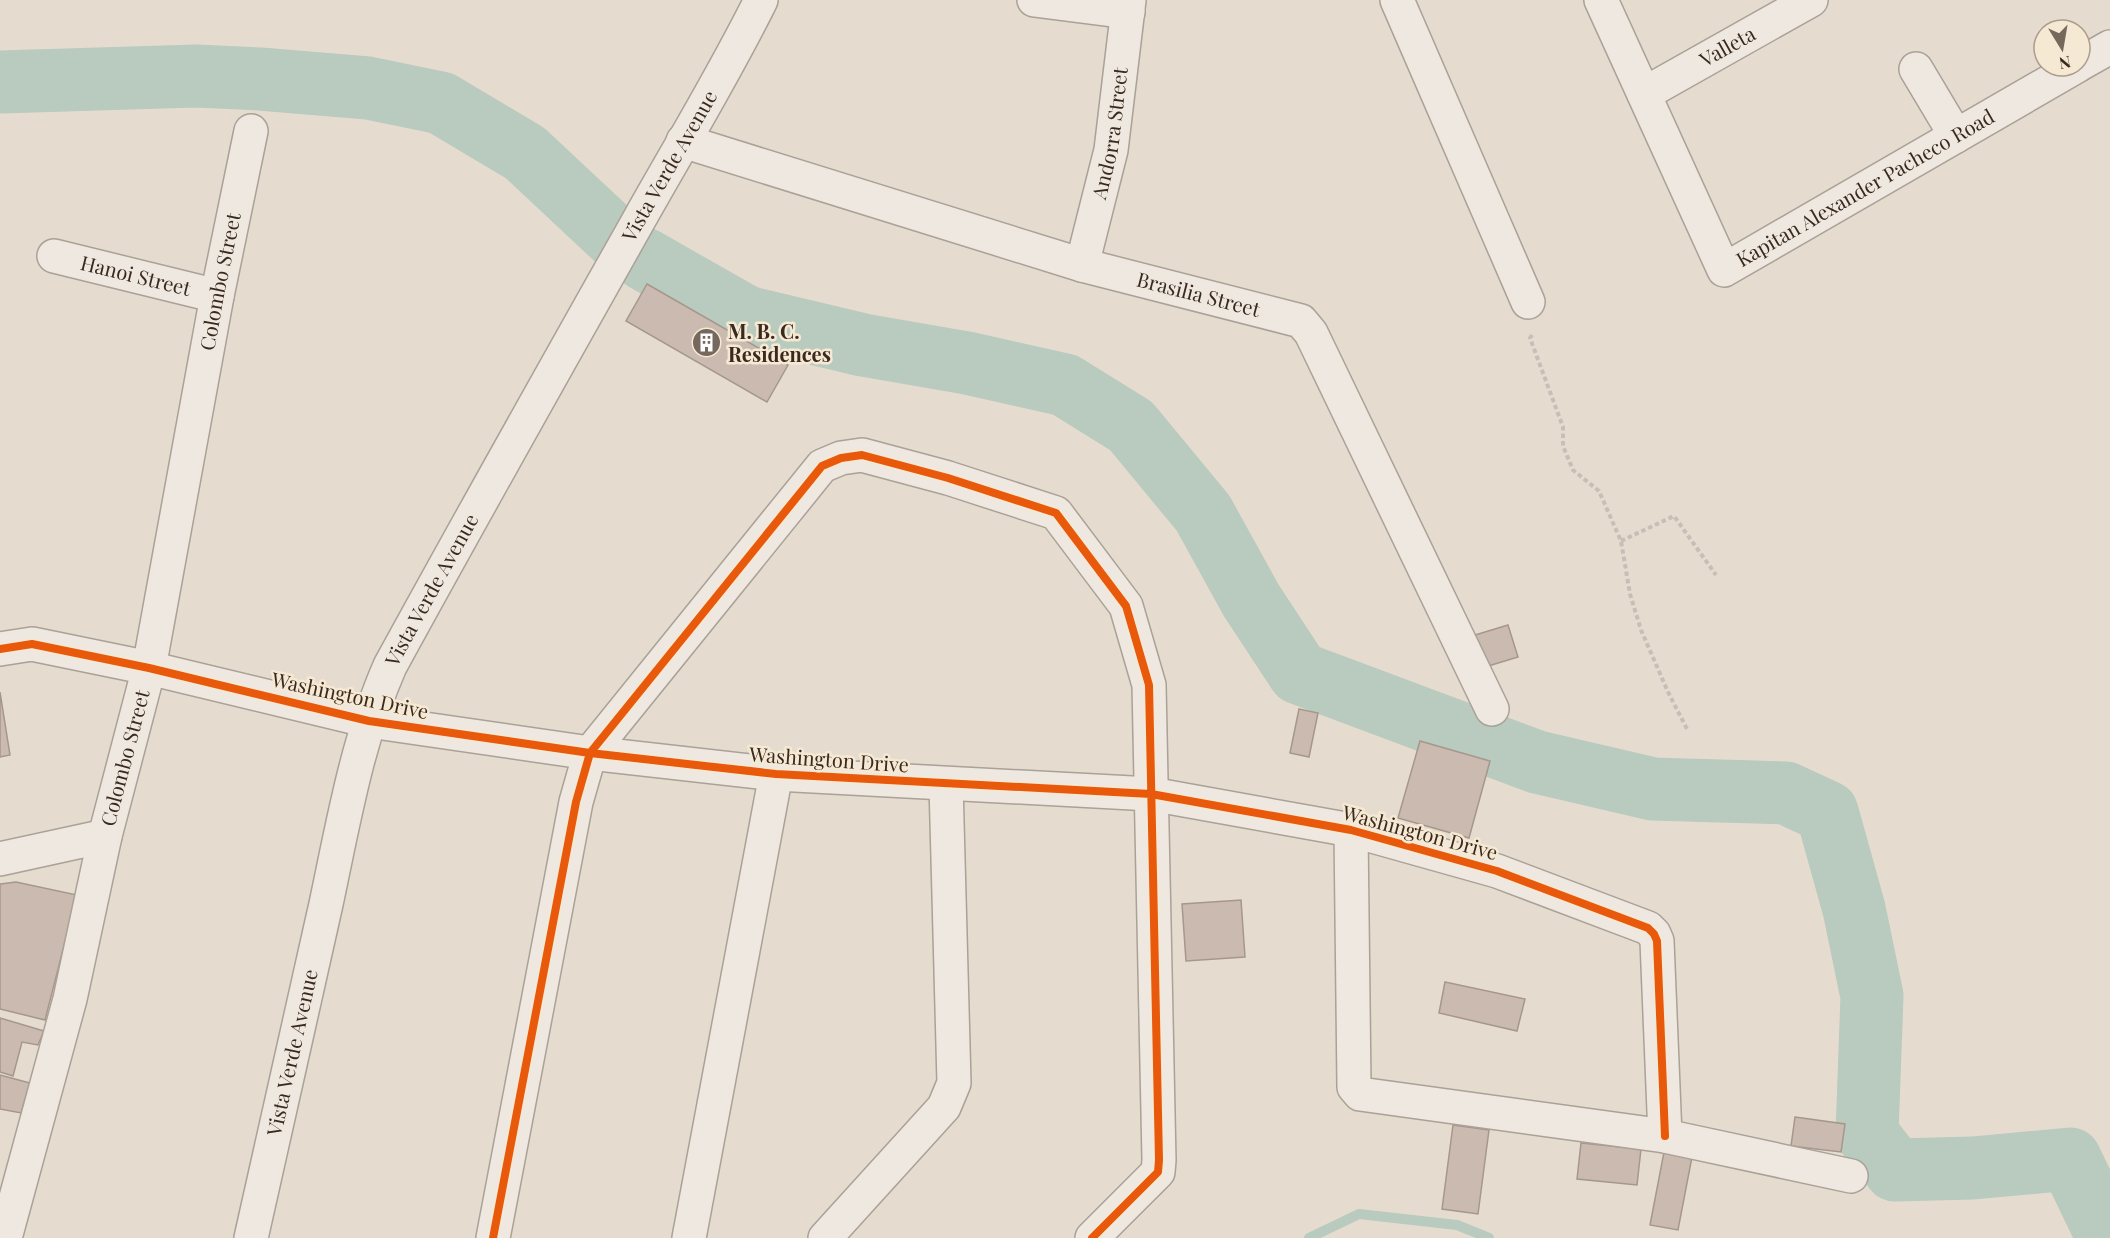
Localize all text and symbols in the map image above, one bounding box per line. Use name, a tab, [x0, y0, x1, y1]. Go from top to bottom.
north arrow	[2032, 18, 2092, 78]
street label: Valleta	[1693, 19, 1760, 73]
text: N	[2057, 52, 2073, 75]
street label: Andorra Street	[1084, 65, 1133, 203]
street label: Vista Verde Avenue	[614, 85, 722, 247]
street label: Kapitan Alexander Pacheco Road	[1731, 102, 1999, 272]
street label: Colombo Street	[192, 209, 246, 352]
street label: Hanoi Street	[78, 248, 195, 301]
street label: Brasilia Street	[1134, 265, 1264, 322]
place label: M. B. C. Residences	[728, 317, 831, 367]
building icon: M. B. C. Residences	[691, 327, 723, 359]
street label: Vista Verde Avenue	[377, 508, 483, 671]
street label: Washington Drive	[268, 665, 431, 724]
street label: Colombo Street	[93, 686, 155, 829]
street label: Washington Drive	[747, 739, 910, 778]
street label: Washington Drive	[1339, 798, 1501, 865]
street label: Vista Verde Avenue	[259, 966, 323, 1139]

